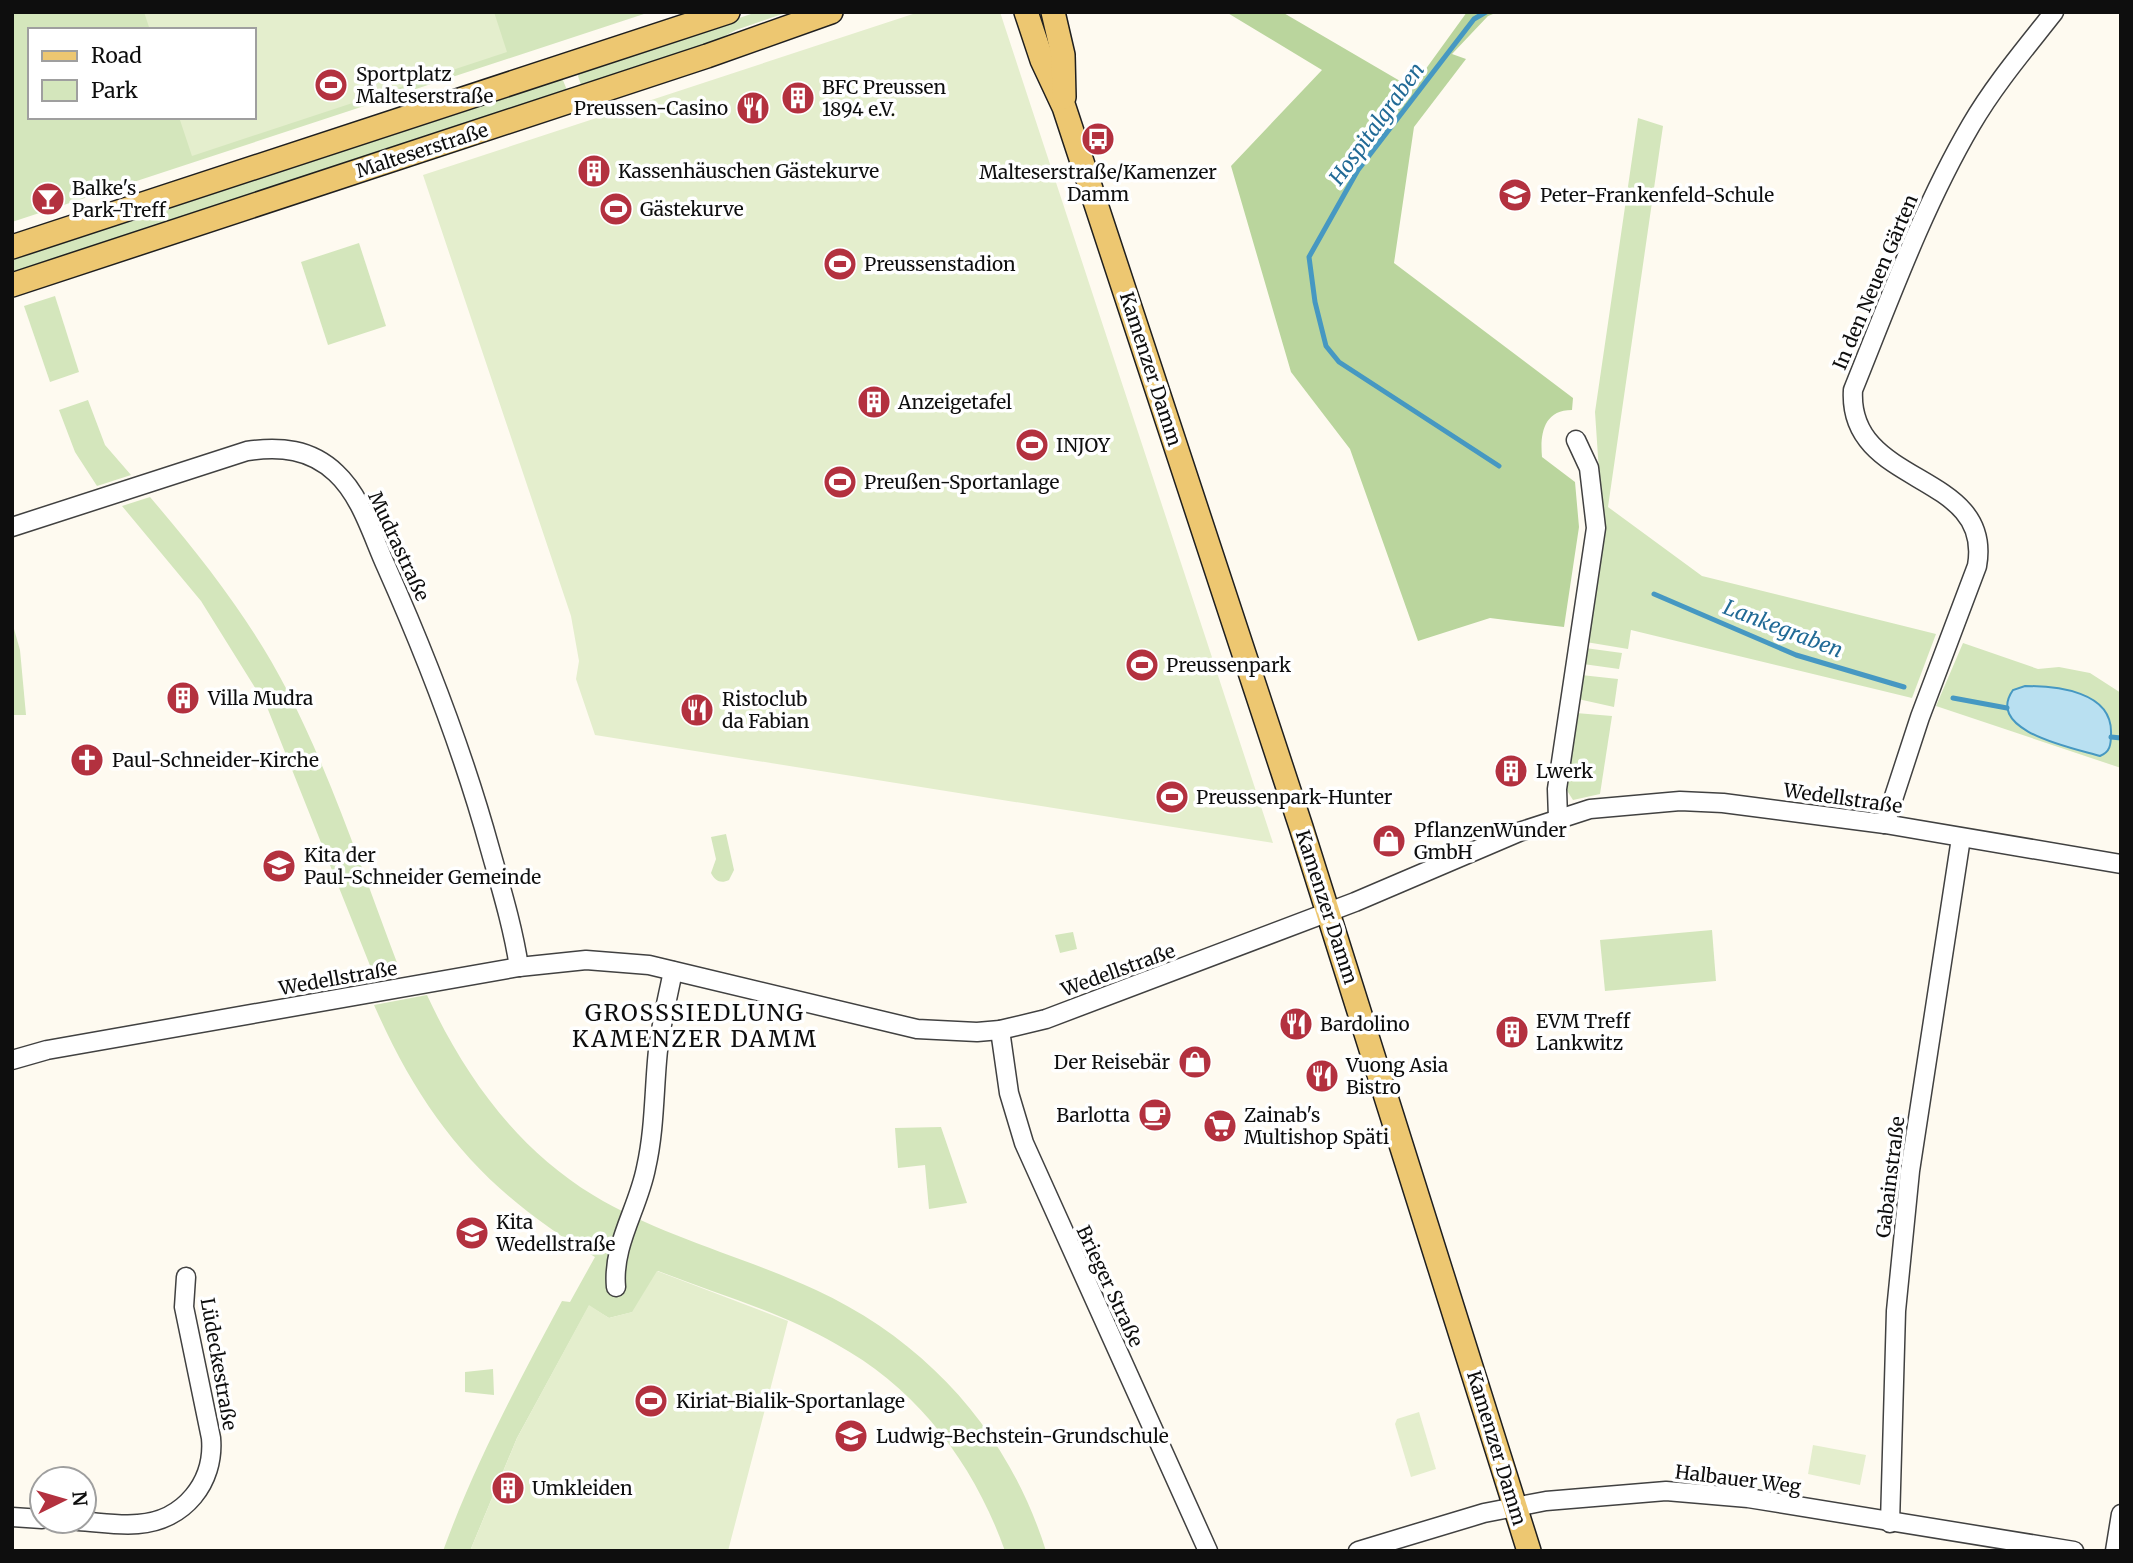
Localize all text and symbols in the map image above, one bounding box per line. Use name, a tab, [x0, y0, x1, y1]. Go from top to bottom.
legend	[28, 28, 256, 119]
text: Road	[91, 42, 142, 69]
water label: Hospitalgraben	[1322, 57, 1430, 191]
place label: Sportplatz Malteserstraße	[356, 62, 493, 108]
sports icon: Sportplatz Malteserstraße	[312, 66, 350, 104]
place label: BFC Preussen 1894 e.V.	[822, 75, 946, 121]
text: Park	[91, 77, 138, 104]
building icon: BFC Preussen 1894 e.V.	[779, 79, 817, 117]
restaurant icon: Preussen-Casino	[734, 89, 772, 127]
place label: Preussen-Casino	[574, 96, 728, 120]
street label: Malteserstraße	[353, 117, 491, 183]
bus stop icon: Malteserstraße/Kamenzer Damm	[1079, 120, 1117, 158]
building icon: Kassenhäuschen Gästekurve	[575, 152, 613, 190]
place label: Kassenhäuschen Gästekurve	[618, 159, 879, 183]
place label: Malteserstraße/Kamenzer Damm	[979, 160, 1217, 206]
place label: Balke's Park-Treff	[72, 176, 167, 222]
school or university icon: Peter-Frankenfeld-Schule	[1496, 176, 1534, 214]
bar icon: Balke's Park-Treff	[29, 180, 67, 218]
place label: Peter-Frankenfeld-Schule	[1540, 183, 1774, 207]
sports icon: Gästekurve	[597, 190, 635, 228]
street label: In den Neuen Gärten	[1827, 190, 1923, 373]
place label: Gästekurve	[640, 197, 744, 221]
sports icon: Preussenstadion	[821, 245, 859, 283]
place label: Preussenstadion	[864, 252, 1016, 276]
street label: Kamenzer Damm	[1115, 289, 1187, 449]
building icon: Anzeigetafel	[855, 383, 893, 421]
place label: Anzeigetafel	[897, 390, 1012, 414]
sports icon: INJOY	[1013, 426, 1051, 464]
place label: INJOY	[1056, 433, 1111, 457]
sports icon: Preußen-Sportanlage	[821, 463, 859, 501]
place label: Preußen-Sportanlage	[864, 470, 1059, 494]
street label: Mudrastraße	[363, 487, 435, 605]
water label: Lankegraben	[1720, 593, 1847, 664]
sports icon: Preussenpark	[1123, 646, 1161, 684]
place label: Preussenpark	[1166, 653, 1291, 677]
building icon: Villa Mudra	[164, 679, 202, 717]
place label: Villa Mudra	[207, 686, 313, 710]
place label: Ristoclub da Fabian	[722, 687, 810, 733]
restaurant icon: Ristoclub da Fabian	[678, 691, 716, 729]
church icon: Paul-Schneider-Kirche	[68, 741, 106, 779]
place label: Paul-Schneider-Kirche	[112, 748, 319, 772]
building icon: Lwerk	[1492, 752, 1530, 790]
place label: Lwerk	[1536, 759, 1593, 783]
sports icon: Preussenpark-Hunter	[1153, 778, 1191, 816]
street label: Wedellstraße	[1781, 778, 1904, 818]
place label: Preussenpark-Hunter	[1196, 785, 1393, 809]
place label: PflanzenWunder GmbH	[1414, 818, 1567, 864]
shop icon: PflanzenWunder GmbH	[1370, 822, 1408, 860]
street label: Kamenzer Damm	[1291, 827, 1363, 987]
place label: Kita der Paul-Schneider Gemeinde	[304, 843, 541, 889]
school or university icon: Kita der Paul-Schneider Gemeinde	[260, 847, 298, 885]
street label: Wedellstraße	[1057, 938, 1178, 1002]
street label: Wedellstraße	[276, 956, 399, 1000]
district label: GROSSSIEDLUNG KAMENZER DAMM	[572, 998, 818, 1053]
restaurant icon: Bardolino	[1277, 1005, 1315, 1043]
place label: EVM Treff Lankwitz	[1536, 1009, 1631, 1055]
place label: Bardolino	[1320, 1012, 1410, 1036]
building icon: EVM Treff Lankwitz	[1493, 1013, 1531, 1051]
shop icon: Der Reisebär	[1176, 1043, 1214, 1081]
place label: Der Reisebär	[1054, 1050, 1170, 1074]
place label: Vuong Asia Bistro	[1345, 1053, 1448, 1099]
restaurant icon: Vuong Asia Bistro	[1303, 1057, 1341, 1095]
cafe icon: Barlotta	[1136, 1096, 1174, 1134]
place label: Barlotta	[1056, 1103, 1130, 1127]
place label: Zainab's Multishop Späti	[1244, 1103, 1389, 1149]
supermarket icon: Zainab's Multishop Späti	[1201, 1107, 1239, 1145]
street label: Gabainstraße	[1871, 1115, 1909, 1239]
place label: Kita Wedellstraße	[495, 1210, 616, 1256]
school or university icon: Kita Wedellstraße	[453, 1214, 491, 1252]
street label: Brieger Straße	[1071, 1221, 1149, 1351]
street label: Lüdeckestraße	[196, 1296, 242, 1432]
street label: Kamenzer Damm	[1462, 1368, 1532, 1528]
sports icon: Kiriat-Bialik-Sportanlage	[632, 1382, 670, 1420]
place label: Kiriat-Bialik-Sportanlage	[676, 1389, 905, 1413]
school or university icon: Ludwig-Bechstein-Grundschule	[832, 1417, 870, 1455]
place label: Ludwig-Bechstein-Grundschule	[876, 1424, 1169, 1448]
street label: Halbauer Weg	[1674, 1459, 1803, 1499]
north arrow	[28, 1465, 98, 1535]
building icon: Umkleiden	[489, 1469, 527, 1507]
place label: Umkleiden	[532, 1476, 633, 1500]
text: N	[67, 1490, 93, 1507]

